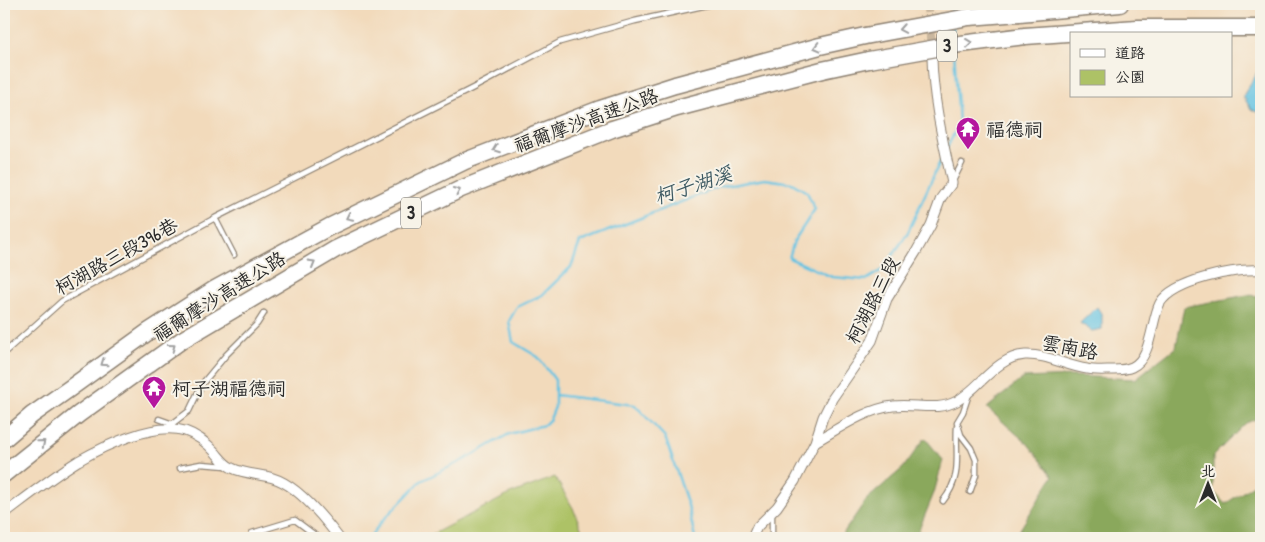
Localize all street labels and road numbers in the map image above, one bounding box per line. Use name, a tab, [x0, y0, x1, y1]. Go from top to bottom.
road number: 3	[937, 30, 957, 61]
street label: 福爾摩沙高速公路	[510, 82, 662, 158]
road number: 3	[401, 198, 421, 228]
street label: 柯湖路三段396巷	[50, 211, 182, 301]
street label: 福爾摩沙高速公路	[148, 245, 290, 347]
street label: 柯湖路三段	[839, 252, 905, 348]
street label: 雲南路	[1040, 329, 1100, 365]

